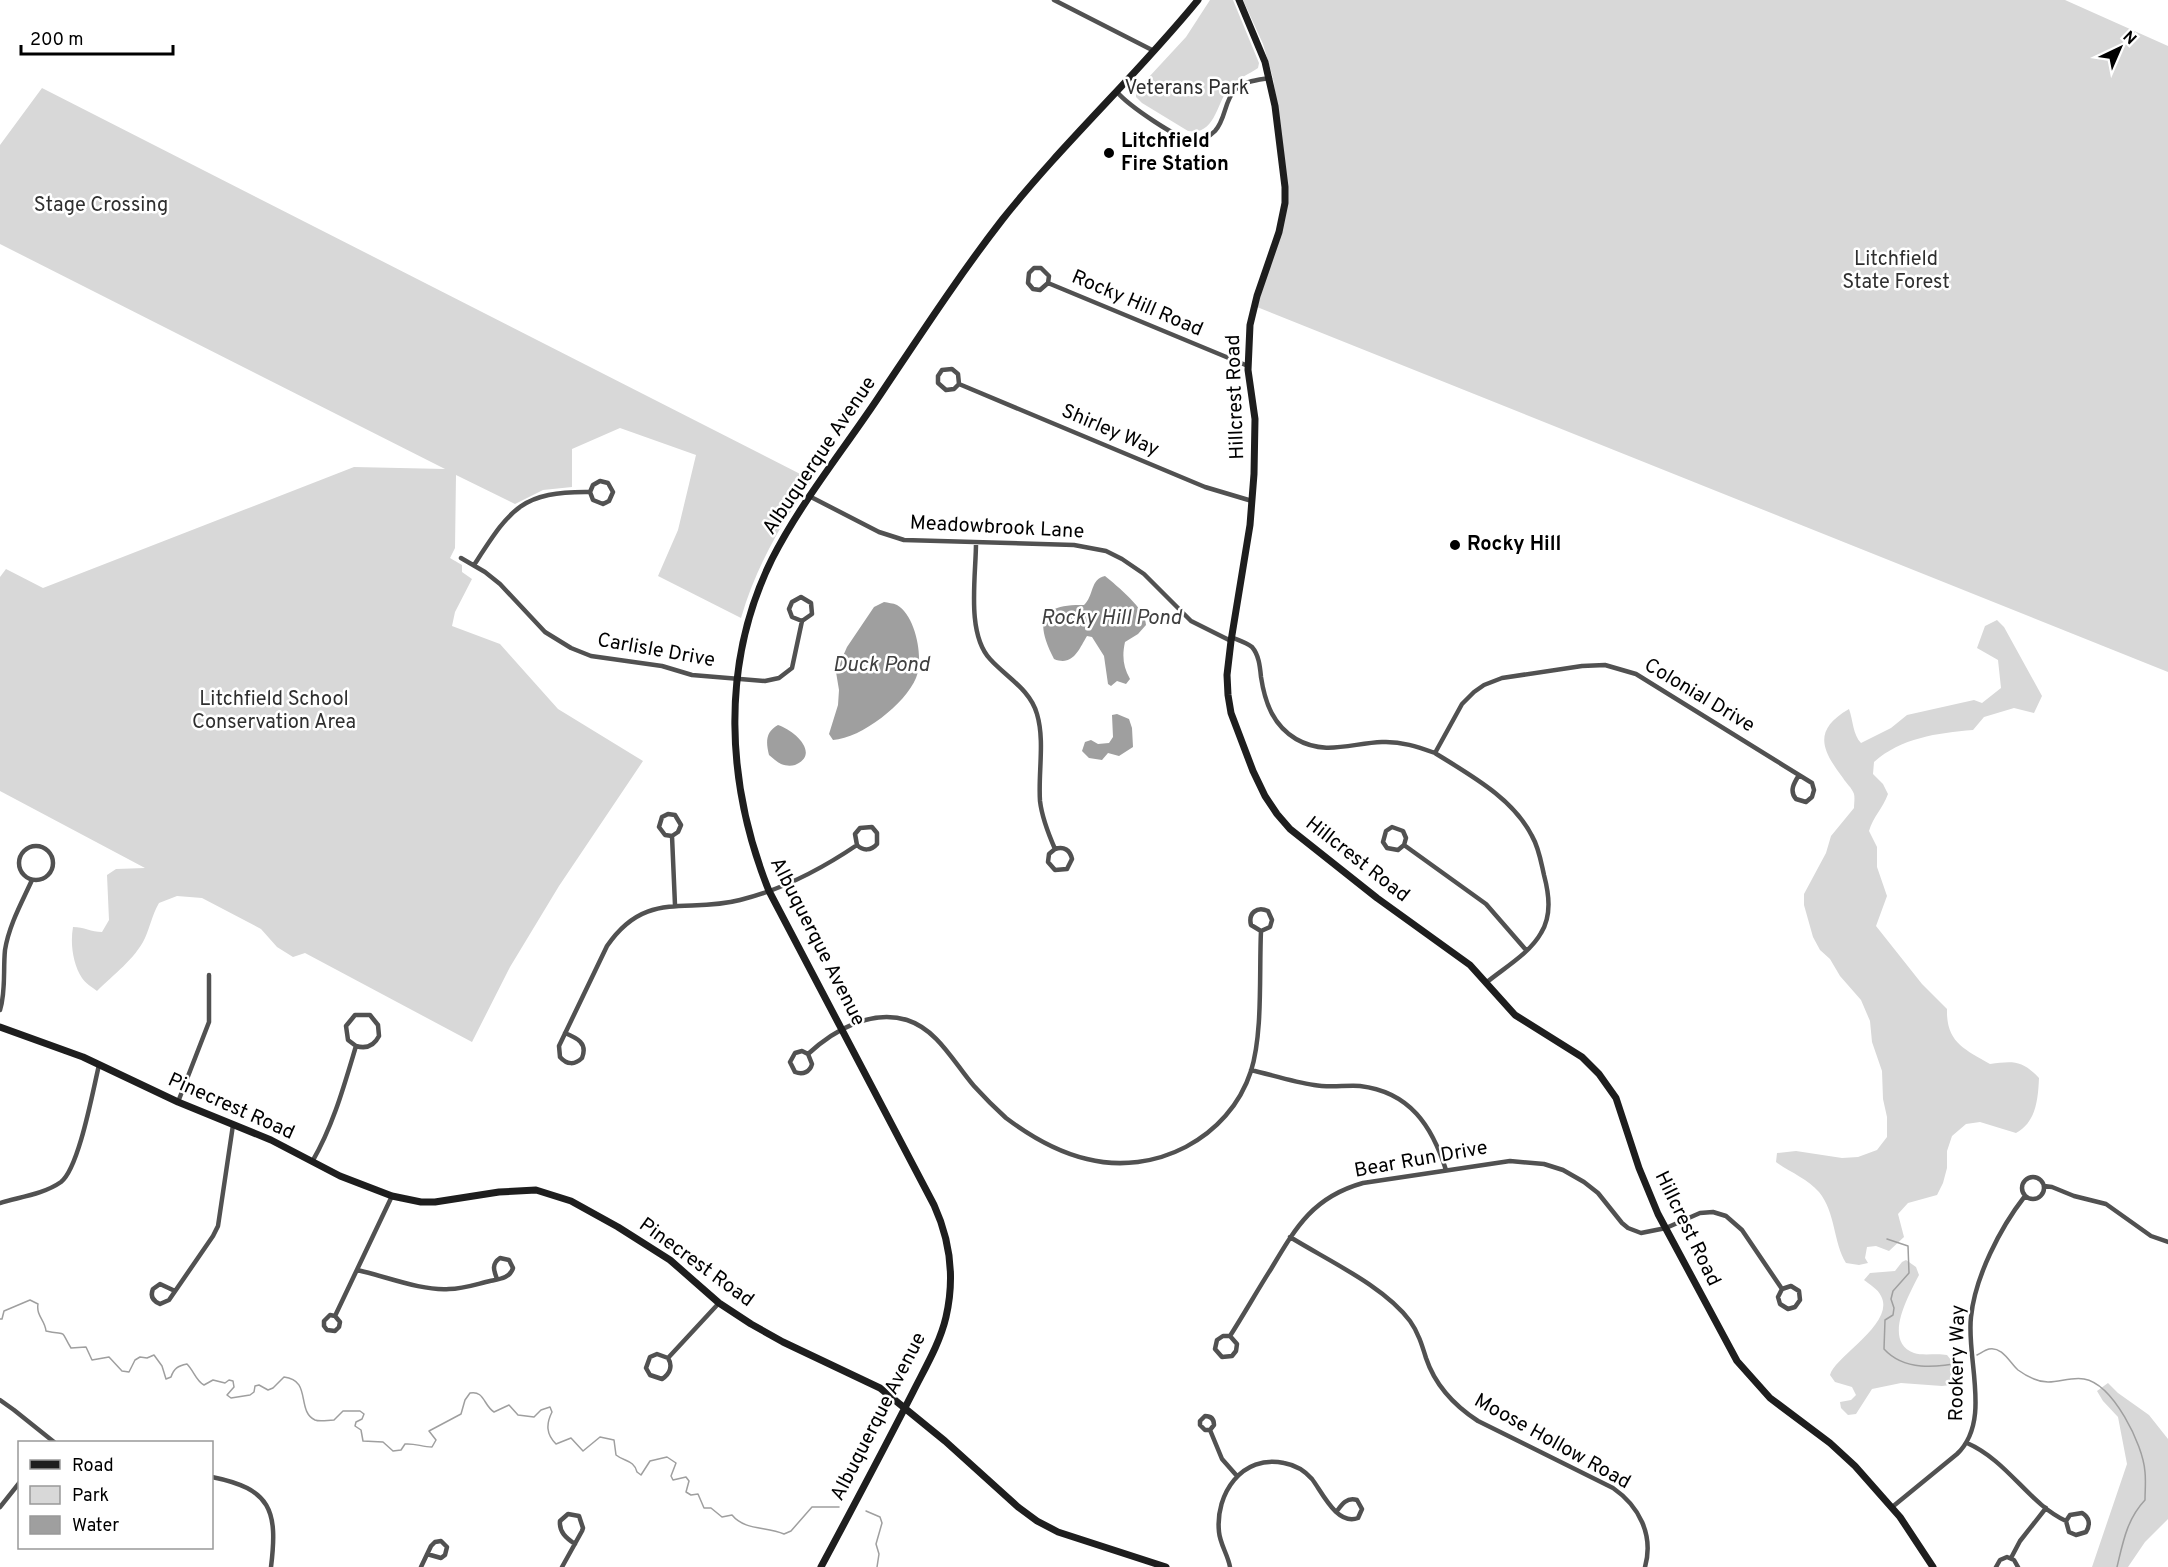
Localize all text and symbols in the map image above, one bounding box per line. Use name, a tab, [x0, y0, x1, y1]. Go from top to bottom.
scale bar	[21, 18, 172, 56]
north arrow	[2090, 18, 2150, 78]
text: N	[2118, 27, 2140, 50]
text: 200 m	[30, 29, 83, 52]
park label: Veterans Park	[1125, 76, 1249, 102]
place label: Litchfield Fire Station	[1121, 129, 1229, 178]
marker: Litchfield Fire Station	[1102, 146, 1116, 160]
park label: Stage Crossing	[34, 193, 168, 219]
park label: Litchfield State Forest	[1842, 247, 1950, 296]
street label: Rocky Hill Road	[1067, 265, 1207, 343]
street label: Hillcrest Road	[1221, 334, 1251, 460]
street label: Albuquerque Avenue	[757, 372, 883, 540]
street label: Shirley Way	[1057, 399, 1163, 463]
street label: Meadowbrook Lane	[909, 510, 1085, 546]
place label: Rocky Hill	[1467, 532, 1561, 558]
marker: Rocky Hill	[1448, 538, 1462, 552]
water label: Rocky Hill Pond	[1041, 605, 1183, 632]
street label: Carlisle Drive	[595, 628, 717, 674]
water label: Duck Pond	[833, 652, 931, 679]
street label: Colonial Drive	[1639, 653, 1759, 739]
park label: Litchfield School Conservation Area	[192, 687, 356, 736]
street label: Hillcrest Road	[1300, 811, 1414, 909]
street label: Albuquerque Avenue	[763, 853, 871, 1031]
street label: Pinecrest Road	[164, 1067, 298, 1147]
street label: Bear Run Drive	[1352, 1135, 1490, 1185]
street label: Hillcrest Road	[1648, 1167, 1726, 1291]
street label: Pinecrest Road	[633, 1213, 759, 1313]
street label: Rookery Way	[1944, 1304, 1972, 1422]
street label: Albuquerque Avenue	[825, 1328, 933, 1506]
street label: Moose Hollow Road	[1469, 1388, 1635, 1496]
legend	[18, 1441, 213, 1549]
text: Road	[72, 1455, 114, 1478]
text: Park	[72, 1485, 109, 1508]
text: Water	[72, 1515, 119, 1538]

